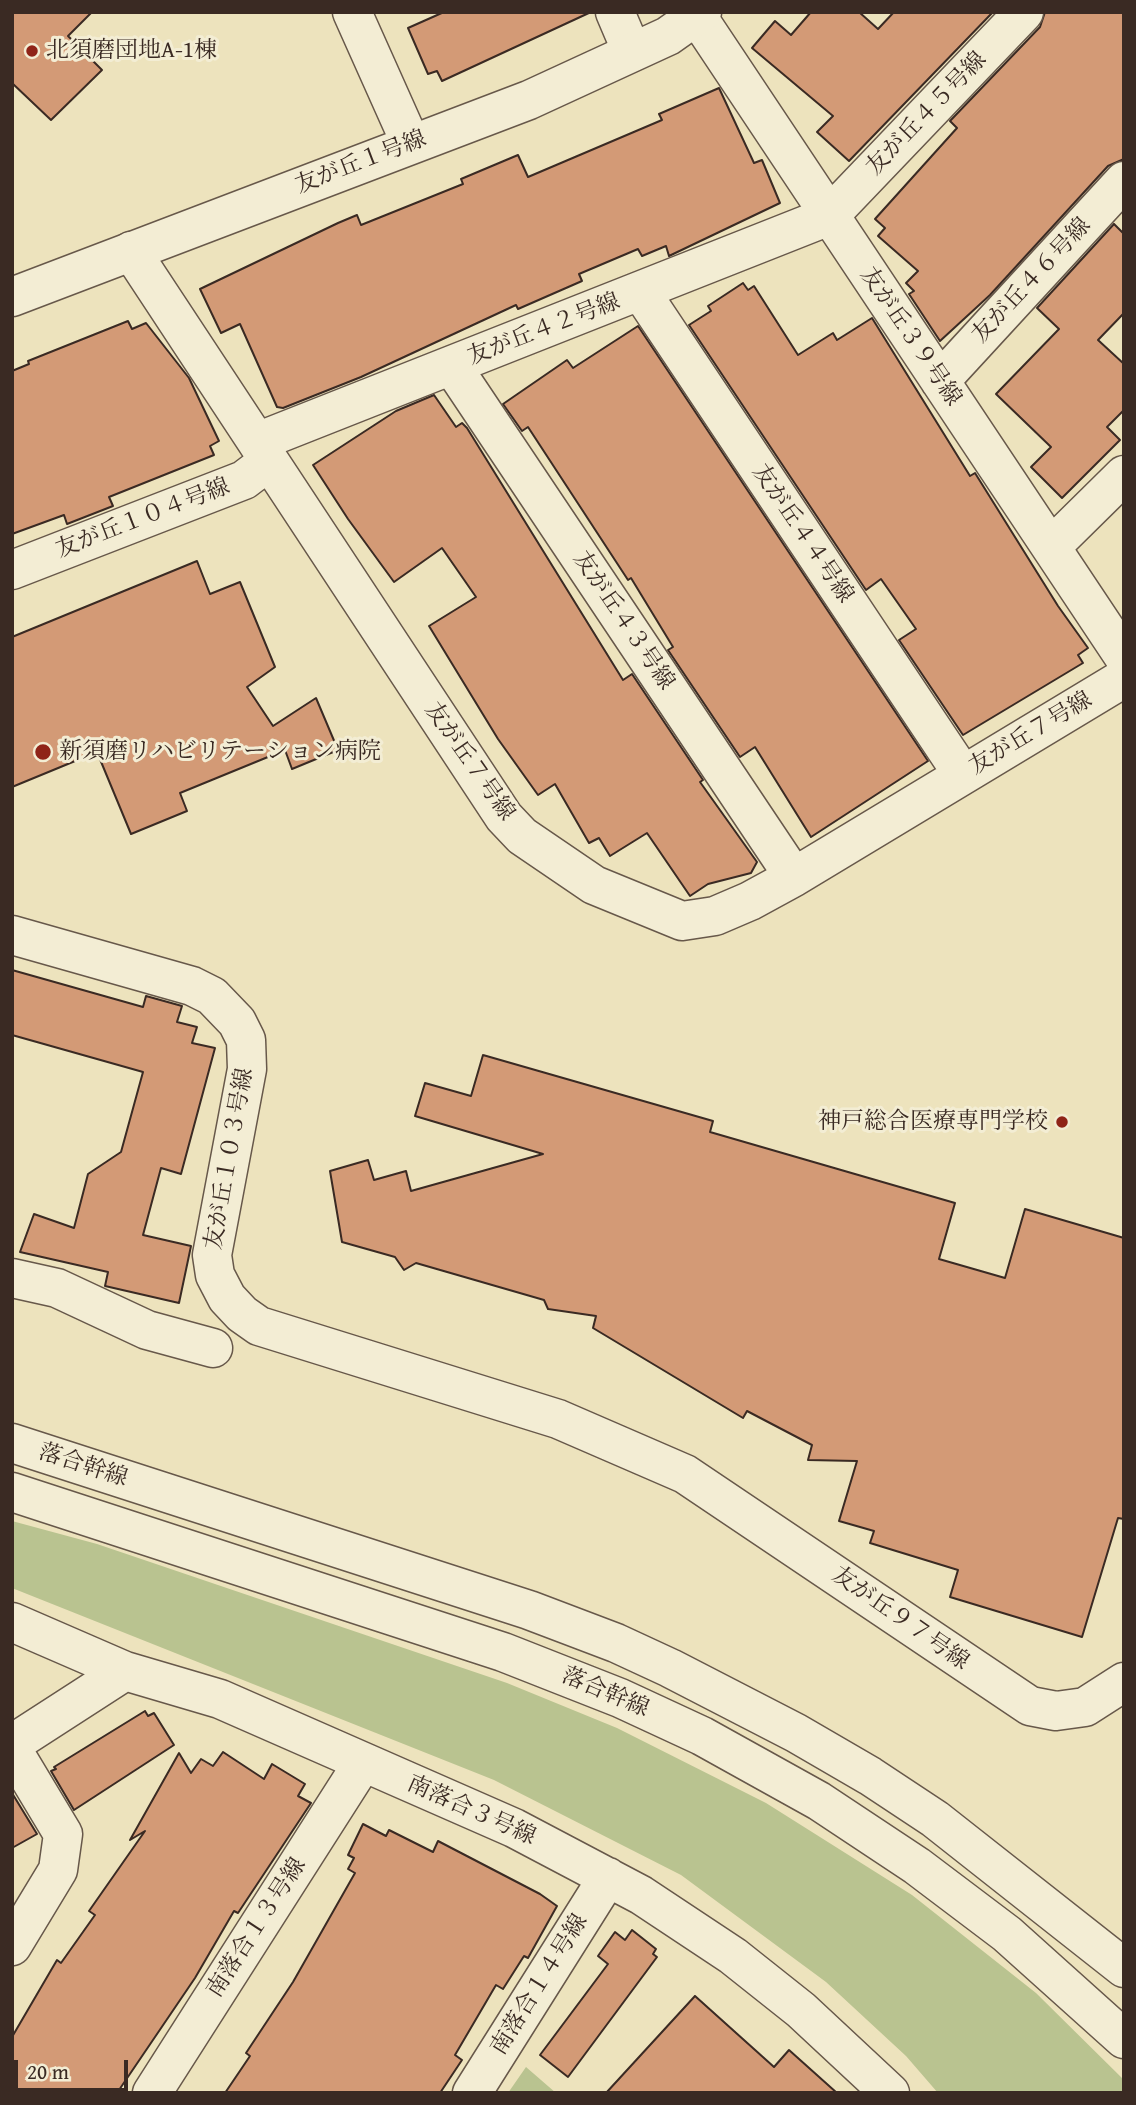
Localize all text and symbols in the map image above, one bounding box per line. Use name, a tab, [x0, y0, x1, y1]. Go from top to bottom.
place label: 北須磨団地A-1棟	[46, 37, 217, 65]
marker: 北須磨団地A-1棟	[24, 43, 40, 59]
street label: 友が丘４５号線	[861, 47, 993, 181]
street label: 友が丘１号線	[292, 125, 430, 201]
street label: 友が丘４６号線	[967, 213, 1097, 349]
street label: 友が丘３９号線	[854, 263, 966, 411]
street label: 友が丘４２号線	[464, 288, 624, 372]
street label: 友が丘４４号線	[746, 460, 858, 608]
street label: 友が丘１０４号線	[52, 473, 234, 565]
street label: 友が丘４３号線	[567, 547, 679, 695]
street label: 友が丘７号線	[965, 687, 1097, 781]
street label: 友が丘７号線	[418, 698, 520, 826]
place label: 新須磨リハビリテーション病院	[59, 738, 381, 766]
marker: 新須磨リハビリテーション病院	[33, 742, 53, 762]
street label: 友が丘１０３号線	[200, 1066, 260, 1252]
place label: 神戸総合医療専門学校	[818, 1108, 1048, 1136]
marker: 神戸総合医療専門学校	[1054, 1114, 1070, 1130]
street label: 落合幹線	[35, 1439, 131, 1493]
street label: 友が丘９７号線	[826, 1562, 974, 1676]
street label: 落合幹線	[557, 1662, 653, 1724]
street label: 南落合３号線	[402, 1770, 540, 1852]
street label: 南落合１３号線	[202, 1853, 312, 2003]
street label: 南落合１４号線	[486, 1909, 594, 2061]
scale bar	[18, 2046, 131, 2090]
text: 20 m	[27, 2056, 69, 2087]

